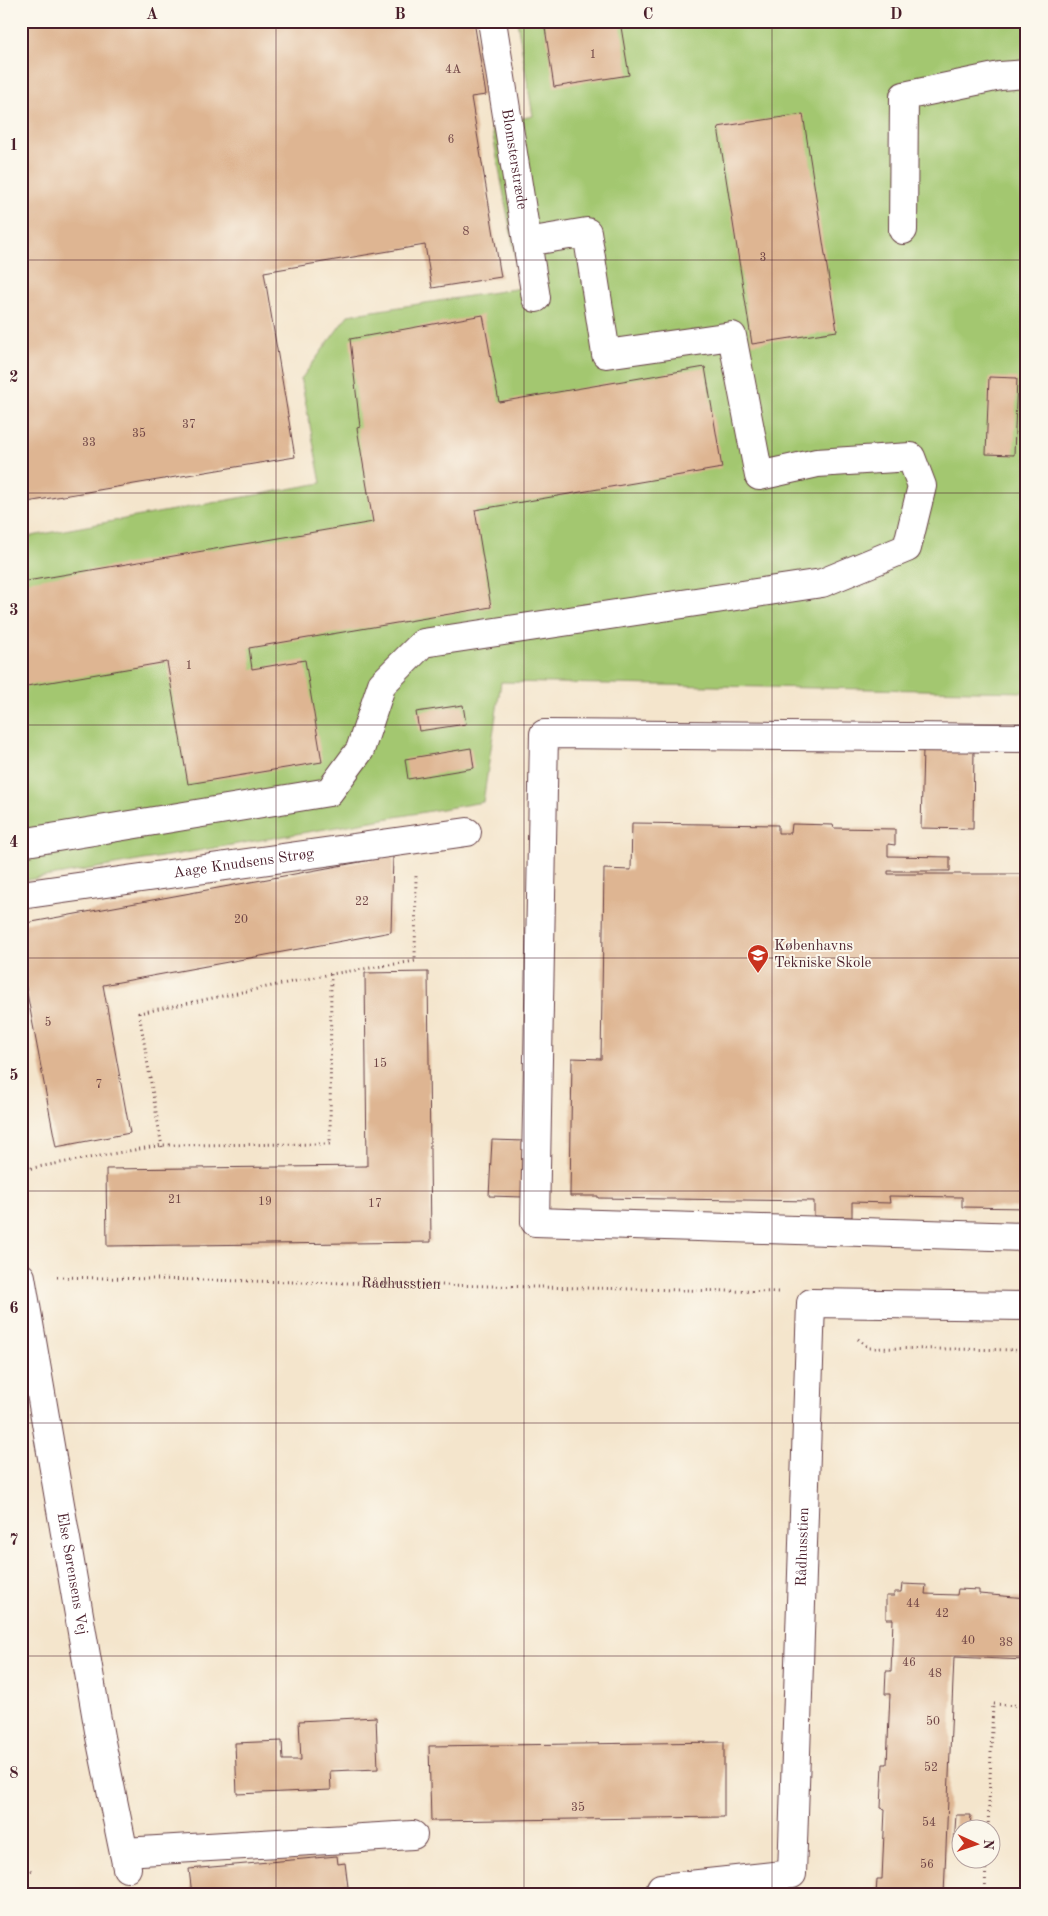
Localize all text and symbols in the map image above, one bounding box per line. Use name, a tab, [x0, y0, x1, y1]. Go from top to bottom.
text: A	[146, 7, 158, 23]
text: B	[394, 7, 406, 23]
text: C	[643, 7, 653, 23]
text: D	[890, 7, 902, 23]
house number: 1	[590, 49, 596, 61]
house number: 4A	[445, 64, 461, 76]
street label: Blomsterstræde	[499, 108, 529, 211]
house number: 6	[448, 134, 455, 146]
text: 1	[9, 138, 19, 154]
house number: 8	[463, 226, 470, 238]
house number: 3	[760, 252, 766, 264]
text: 2	[9, 370, 19, 386]
house number: 37	[182, 419, 196, 431]
house number: 35	[132, 427, 146, 440]
house number: 33	[82, 437, 96, 449]
text: 3	[9, 603, 19, 619]
house number: 1	[186, 660, 192, 672]
text: 4	[9, 835, 19, 851]
street label: Aage Knudsens Strøg	[172, 846, 315, 881]
house number: 22	[355, 896, 369, 908]
house number: 20	[234, 914, 248, 926]
place label: Københavns Tekniske Skole	[774, 939, 872, 971]
school or university icon: Københavns Tekniske Skole	[746, 943, 770, 974]
house number: 5	[45, 1016, 52, 1029]
house number: 15	[373, 1057, 387, 1070]
text: 5	[9, 1068, 19, 1084]
house number: 7	[96, 1079, 102, 1091]
house number: 21	[168, 1194, 182, 1206]
house number: 19	[258, 1196, 272, 1208]
house number: 17	[368, 1198, 382, 1210]
street label: Rådhusstien	[361, 1276, 441, 1292]
text: 6	[9, 1301, 19, 1317]
street label: Rådhusstien	[794, 1507, 812, 1587]
street label: Else Sørensens Vej	[54, 1511, 90, 1636]
text: 7	[9, 1533, 19, 1549]
house number: 44	[906, 1598, 920, 1610]
house number: 42	[935, 1608, 949, 1620]
house number: 40	[961, 1635, 975, 1647]
house number: 38	[999, 1637, 1013, 1649]
house number: 46	[902, 1657, 916, 1669]
house number: 48	[928, 1668, 942, 1680]
house number: 50	[926, 1715, 940, 1728]
house number: 52	[924, 1761, 938, 1774]
text: 8	[9, 1766, 19, 1782]
house number: 35	[571, 1801, 585, 1814]
house number: 54	[922, 1816, 936, 1829]
north arrow	[950, 1818, 1000, 1868]
text: N	[981, 1839, 995, 1851]
house number: 56	[920, 1858, 934, 1871]

